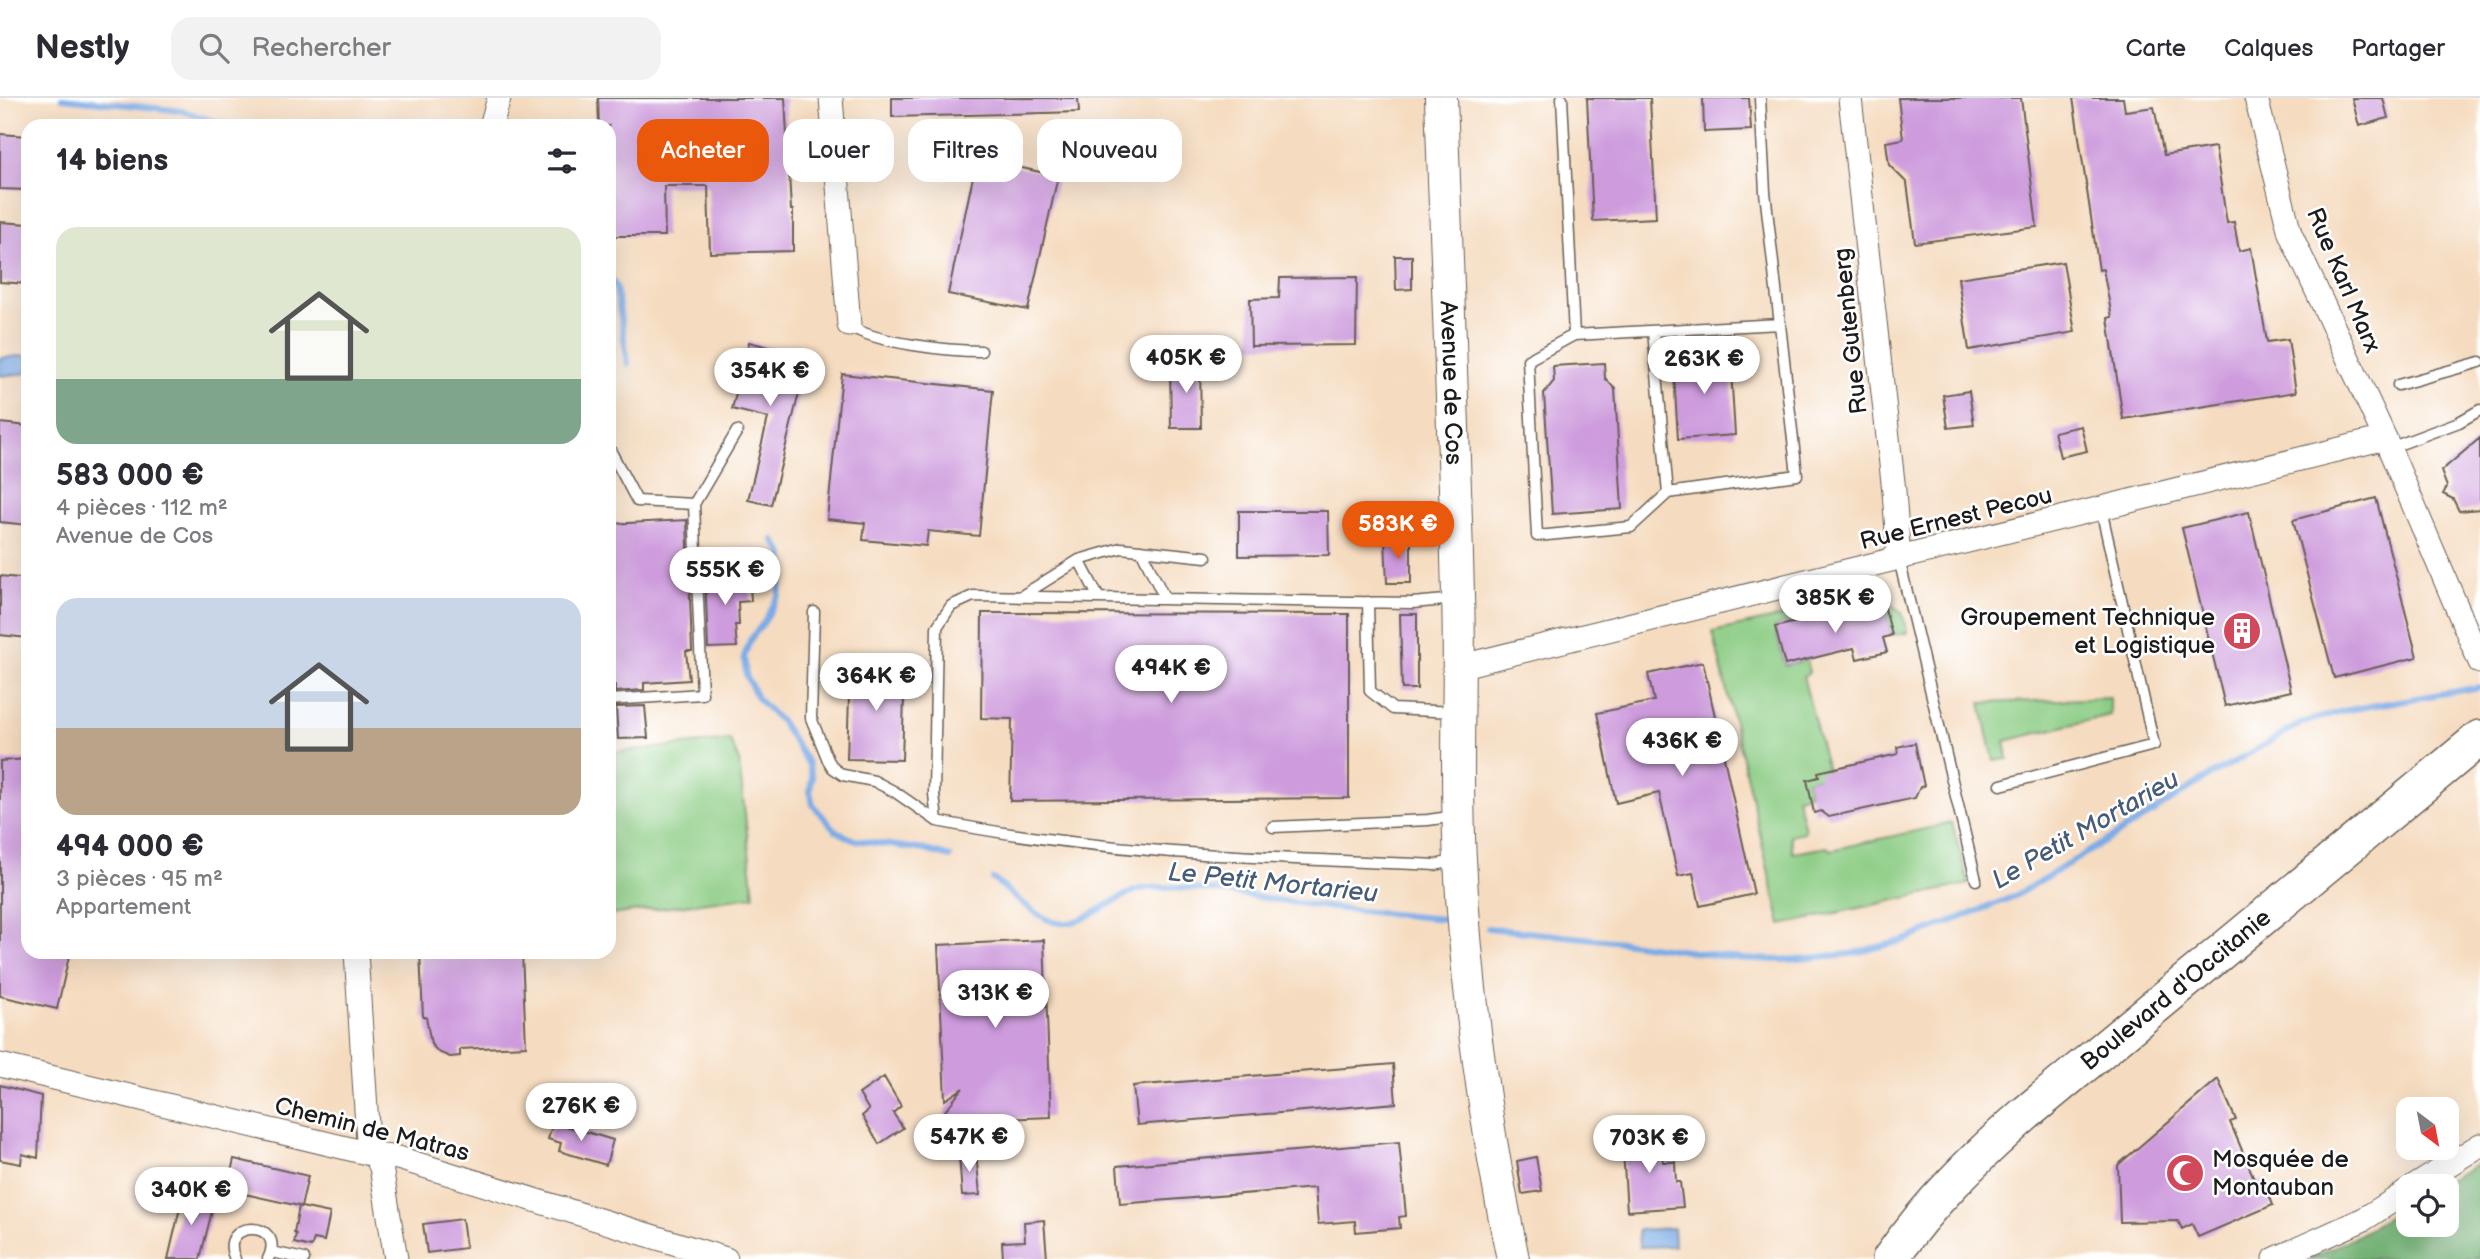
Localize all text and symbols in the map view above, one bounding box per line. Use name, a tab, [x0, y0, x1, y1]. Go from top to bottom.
search box	[171, 17, 661, 80]
text: Nestly	[35, 28, 129, 68]
icon: search	[195, 29, 233, 67]
text: Rechercher	[251, 33, 391, 64]
text: Carte	[2126, 34, 2186, 63]
text: Calques	[2224, 34, 2313, 63]
text: Partager	[2351, 34, 2445, 63]
chip: Acheter	[637, 119, 769, 182]
chip: Louer	[783, 119, 894, 182]
chip: Filtres	[908, 119, 1023, 182]
chip: Nouveau	[1037, 119, 1182, 182]
icon: filters	[543, 142, 581, 180]
text: 14 biens	[56, 143, 168, 179]
street label: Rue Karl Marx	[2300, 203, 2387, 357]
street label: Rue Gutenberg	[1827, 246, 1874, 415]
icon: home	[256, 273, 382, 399]
street label: Avenue de Cos	[1434, 300, 1468, 465]
pin: 405K €	[1129, 336, 1243, 395]
pin: 263K €	[1647, 336, 1761, 396]
text: 405K €	[1146, 344, 1226, 372]
text: 263K €	[1664, 345, 1744, 373]
pin: 354K €	[713, 348, 827, 408]
text: 354K €	[730, 357, 810, 385]
text: 583 000 €	[56, 458, 204, 494]
street label: Rue Ernest Pecou	[1857, 481, 2055, 556]
text: 4 pièces · 112 m²	[56, 494, 228, 522]
pin: 583K €	[1341, 502, 1455, 561]
text: 583K €	[1358, 510, 1438, 538]
text: Avenue de Cos	[56, 522, 213, 550]
pin: 555K €	[668, 547, 782, 607]
text: 555K €	[685, 556, 765, 584]
pin: 385K €	[1778, 575, 1892, 635]
text: 385K €	[1795, 584, 1875, 612]
place label: Groupement Technique et Logistique	[1960, 603, 2215, 660]
building icon: Groupement Technique et Logistique	[2221, 610, 2263, 652]
icon: home	[256, 644, 382, 770]
pin: 494K €	[1114, 646, 1228, 705]
pin: 364K €	[819, 654, 933, 713]
text: 494K €	[1131, 654, 1211, 682]
text: 364K €	[836, 662, 916, 690]
pin: 436K €	[1625, 718, 1739, 778]
text: 436K €	[1642, 727, 1722, 755]
water label: Le Petit Mortarieu	[1987, 764, 2185, 896]
text: 494 000 €	[56, 829, 204, 865]
water label: Le Petit Mortarieu	[1166, 857, 1379, 910]
text: 3 pièces · 95 m²	[56, 865, 223, 893]
text: Appartement	[56, 893, 191, 921]
street label: Boulevard d'Occitanie	[2075, 903, 2277, 1077]
pin: 313K €	[938, 970, 1052, 1030]
text: 313K €	[957, 979, 1033, 1007]
pin: 276K €	[524, 1084, 638, 1143]
street label: Chemin de Matras	[271, 1091, 472, 1168]
text: 276K €	[542, 1092, 620, 1120]
north arrow	[2396, 1097, 2459, 1160]
map controls	[2396, 1097, 2459, 1237]
pin: 547K €	[912, 1114, 1026, 1174]
pin: 703K €	[1592, 1116, 1706, 1175]
text: 547K €	[930, 1123, 1008, 1151]
text: 703K €	[1609, 1124, 1689, 1152]
place label: Mosquée de Montauban	[2212, 1145, 2349, 1202]
mosque icon: Mosquée de Montauban	[2164, 1152, 2206, 1194]
pin: 340K €	[134, 1168, 248, 1227]
button: locate	[2396, 1174, 2459, 1237]
text: 340K €	[151, 1176, 231, 1204]

